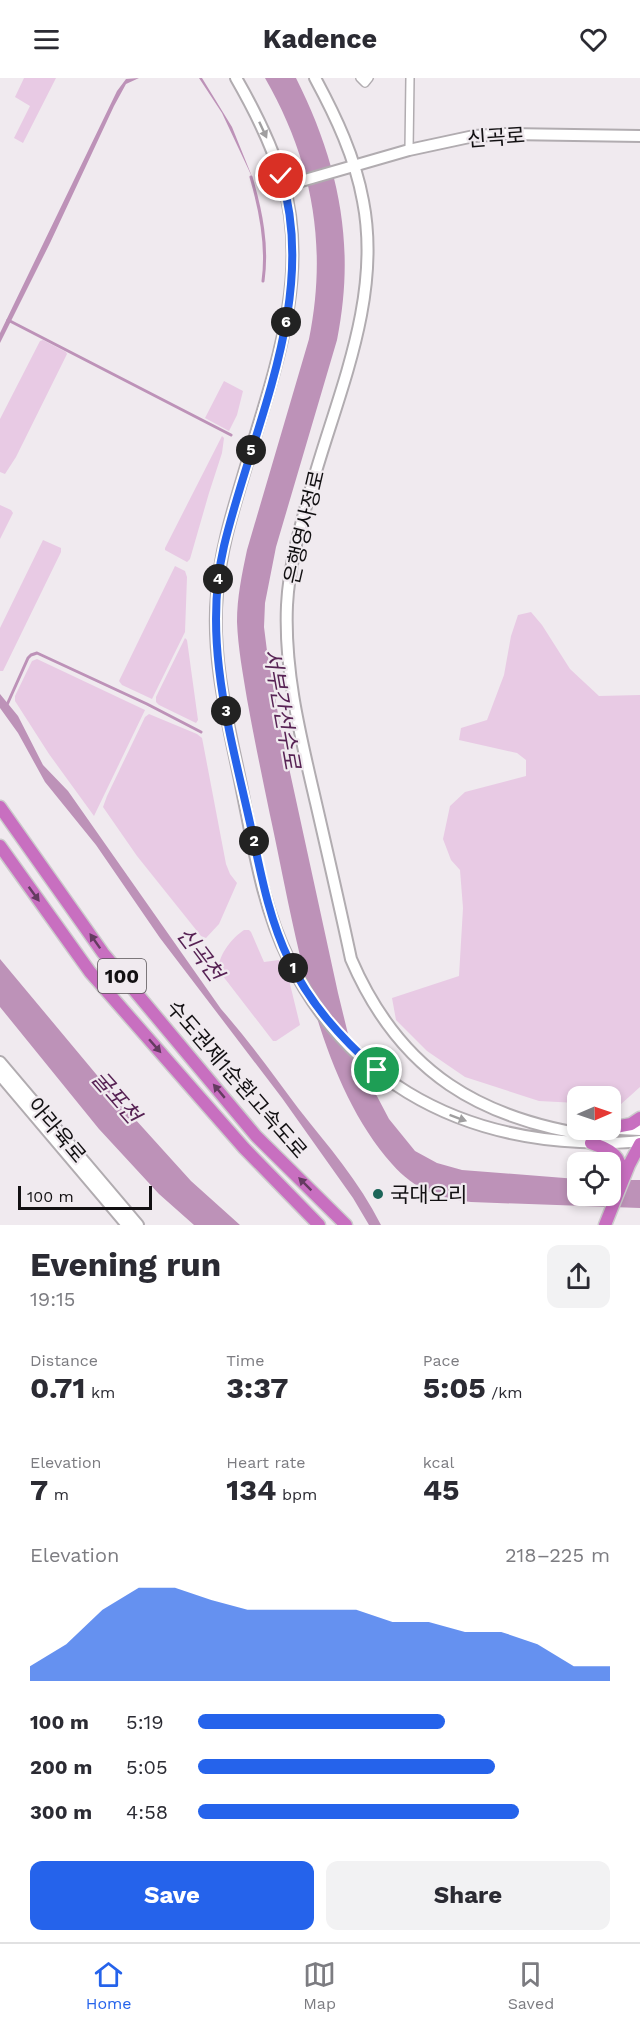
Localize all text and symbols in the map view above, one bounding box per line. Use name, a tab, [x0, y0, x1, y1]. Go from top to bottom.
icon: menu	[30, 23, 63, 56]
text: Kadence	[263, 23, 377, 55]
icon: heart	[577, 23, 610, 56]
one-way arrow	[258, 121, 268, 139]
street label: 신곡로	[466, 123, 526, 151]
pin	[255, 150, 306, 201]
icon: check	[264, 159, 297, 192]
pin: 6	[271, 307, 301, 337]
text: 6	[281, 312, 291, 331]
pin: 5	[236, 435, 266, 465]
text: 5	[246, 440, 256, 459]
street label: 은행영사정로	[279, 468, 329, 586]
pin: 4	[203, 564, 233, 594]
text: 4	[213, 569, 223, 588]
water label: 서부간선수로	[259, 647, 305, 773]
pin: 3	[211, 696, 241, 726]
text: 3	[221, 701, 231, 720]
pin: 2	[239, 826, 269, 856]
text: 2	[249, 831, 259, 850]
one-way arrow	[28, 885, 40, 901]
water label: 신곡천	[172, 922, 230, 988]
one-way arrow	[90, 933, 101, 949]
pin: 1	[278, 953, 308, 983]
text: 1	[290, 958, 296, 977]
road number: 100	[98, 959, 146, 993]
street label: 수도권제1순환고속도로	[162, 995, 312, 1163]
one-way arrow	[148, 1038, 161, 1053]
pin	[351, 1044, 402, 1095]
icon: arrive	[360, 1053, 393, 1086]
water label: 굴포천	[87, 1066, 147, 1130]
one-way arrow	[213, 1084, 226, 1099]
north arrow	[567, 1086, 621, 1140]
map controls	[567, 1086, 621, 1206]
street label: 아라육로	[23, 1092, 91, 1168]
one-way arrow	[450, 1114, 468, 1124]
button: locate	[567, 1152, 621, 1206]
one-way arrow	[297, 1177, 312, 1191]
place label: 국대오리	[390, 1182, 467, 1207]
scale bar	[18, 1183, 152, 1210]
text: 100 m	[27, 1187, 74, 1206]
marker: 국대오리	[371, 1187, 385, 1201]
text: Evening run	[30, 1245, 221, 1284]
button: share	[547, 1245, 610, 1308]
text: 19:15	[30, 1287, 76, 1311]
text: Distance	[30, 1351, 98, 1370]
text: Time	[226, 1351, 264, 1370]
text: Pace	[423, 1351, 460, 1370]
text: 0.71	[30, 1370, 86, 1405]
text: 3:37	[226, 1370, 288, 1405]
text: 5:05	[423, 1370, 486, 1405]
text: km	[86, 1383, 115, 1402]
text: /km	[486, 1383, 523, 1402]
text: Elevation	[30, 1453, 101, 1472]
text: Heart rate	[226, 1453, 305, 1472]
text: kcal	[423, 1453, 454, 1472]
text: 7	[30, 1472, 48, 1507]
text: 134	[226, 1472, 276, 1507]
text: 45	[423, 1472, 460, 1507]
text: m	[48, 1485, 69, 1504]
text: bpm	[276, 1485, 317, 1504]
text: Elevation	[30, 1543, 119, 1567]
text: 218–225 m	[505, 1543, 610, 1567]
text: 100 m	[30, 1710, 89, 1734]
text: 5:19	[126, 1710, 164, 1734]
text: 200 m	[30, 1755, 92, 1779]
text: 5:05	[126, 1755, 168, 1779]
text: 300 m	[30, 1800, 92, 1824]
text: 4:58	[126, 1800, 168, 1824]
button: Save	[30, 1861, 314, 1930]
button: Share	[326, 1861, 610, 1930]
tab: Home	[86, 1958, 132, 2013]
tab: Map	[303, 1958, 336, 2013]
tab: Saved	[508, 1958, 554, 2013]

